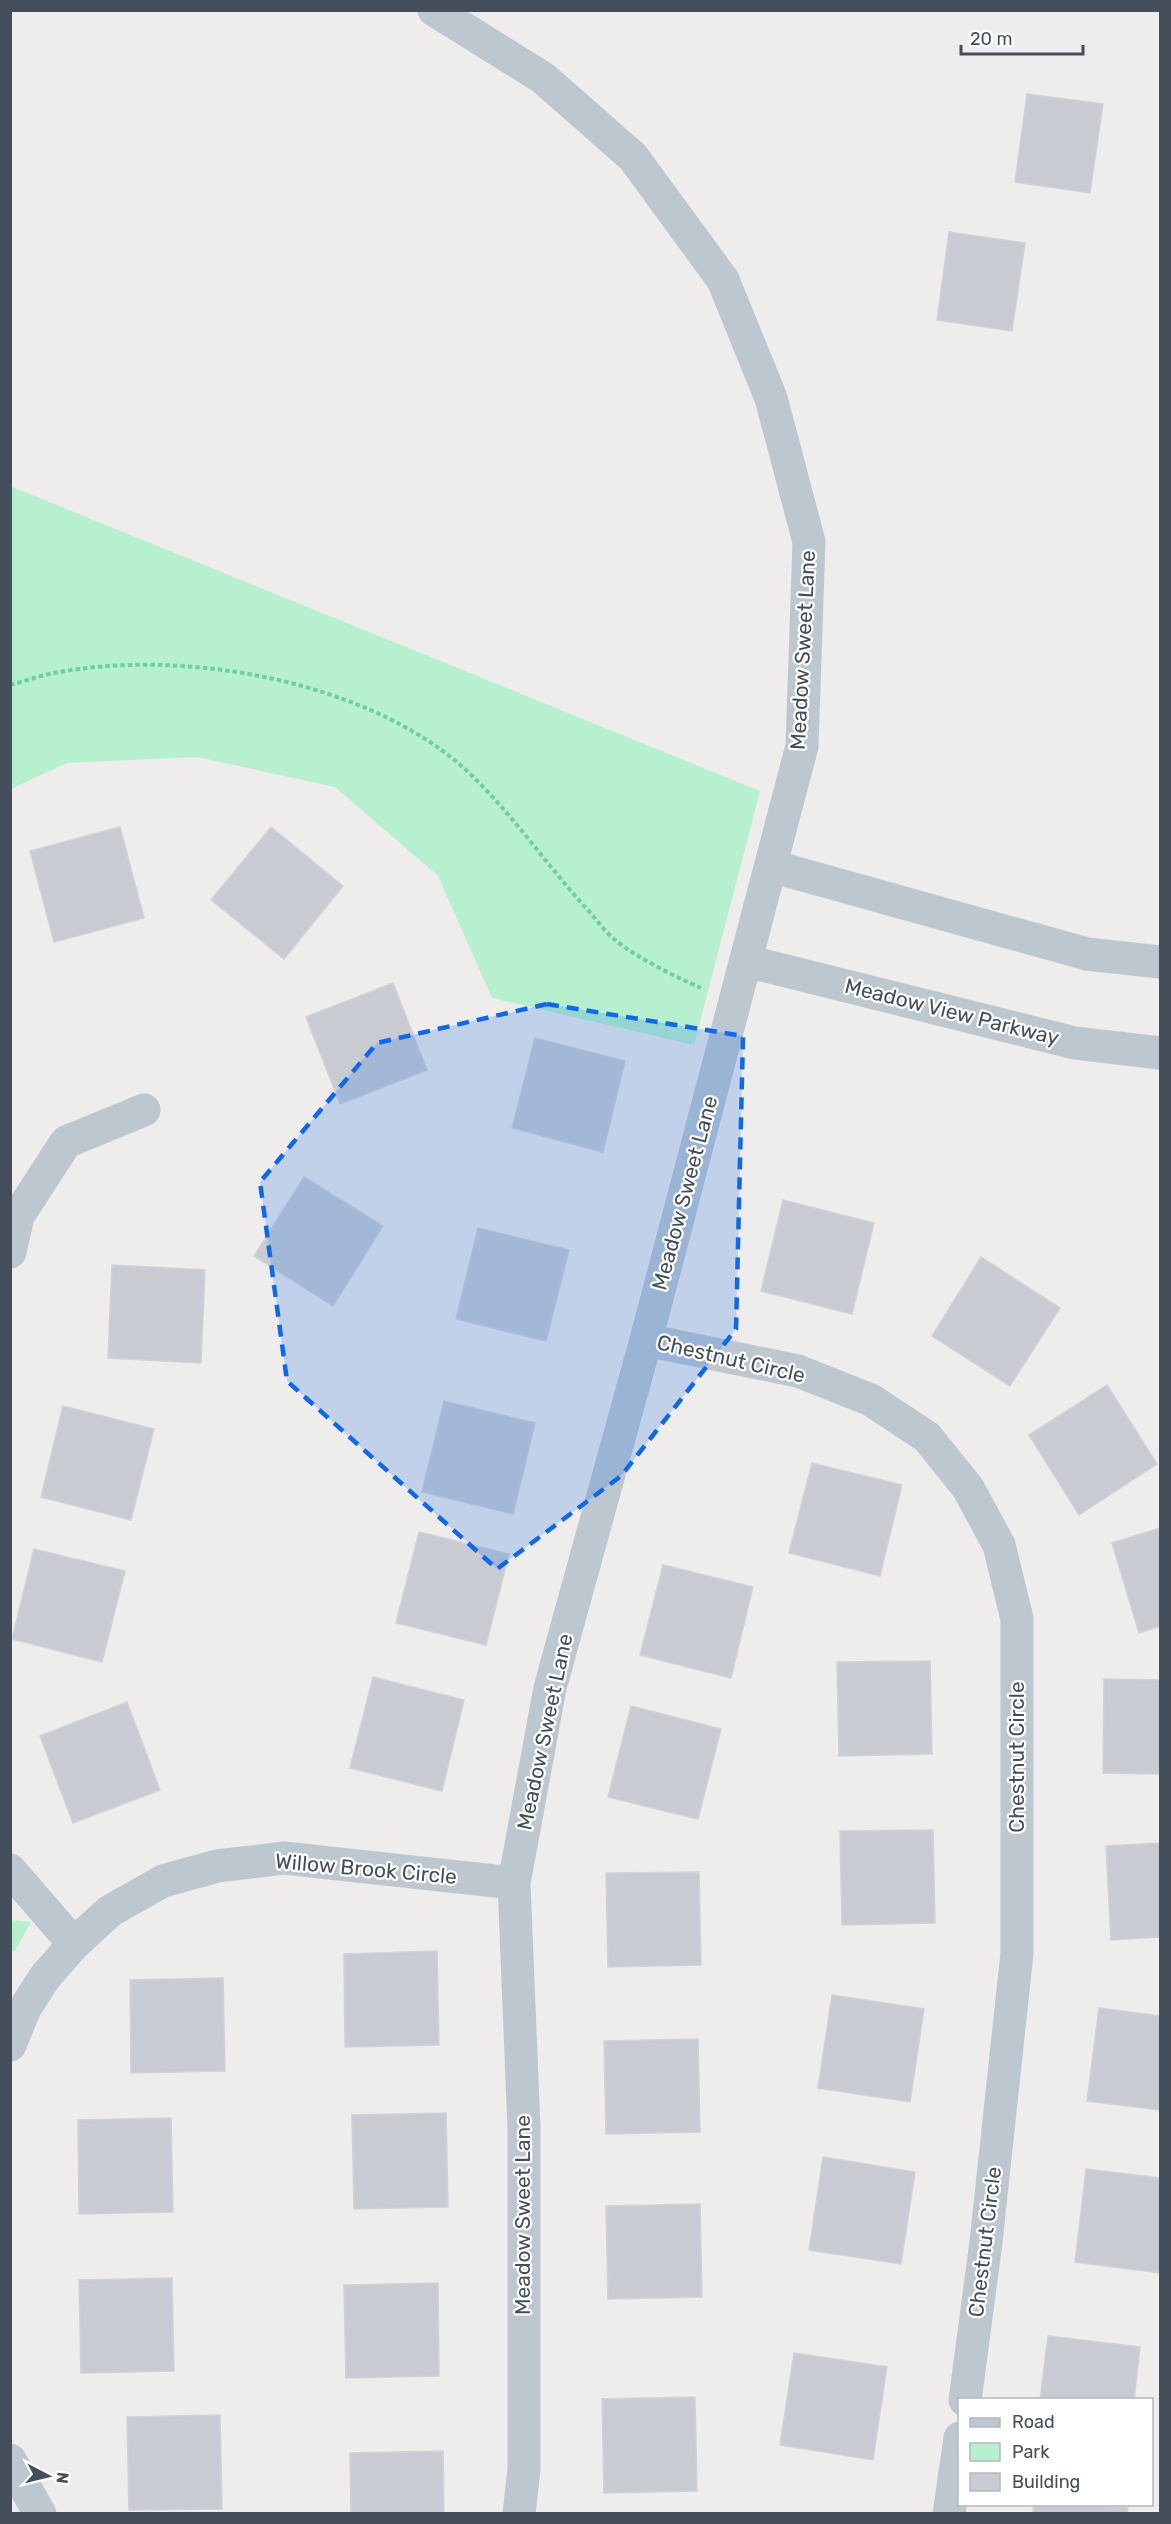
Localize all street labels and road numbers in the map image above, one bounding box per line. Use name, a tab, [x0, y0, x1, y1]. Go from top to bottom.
street label: Meadow Sweet Lane	[785, 549, 820, 751]
street label: Meadow View Parkway	[842, 973, 1062, 1050]
street label: Meadow Sweet Lane	[647, 1093, 722, 1293]
street label: Chestnut Circle	[655, 1329, 808, 1388]
street label: Meadow Sweet Lane	[511, 1631, 578, 1832]
street label: Chestnut Circle	[1004, 1681, 1029, 1833]
street label: Willow Brook Circle	[274, 1848, 458, 1889]
street label: Meadow Sweet Lane	[510, 2115, 535, 2315]
street label: Chestnut Circle	[963, 2165, 1006, 2319]

